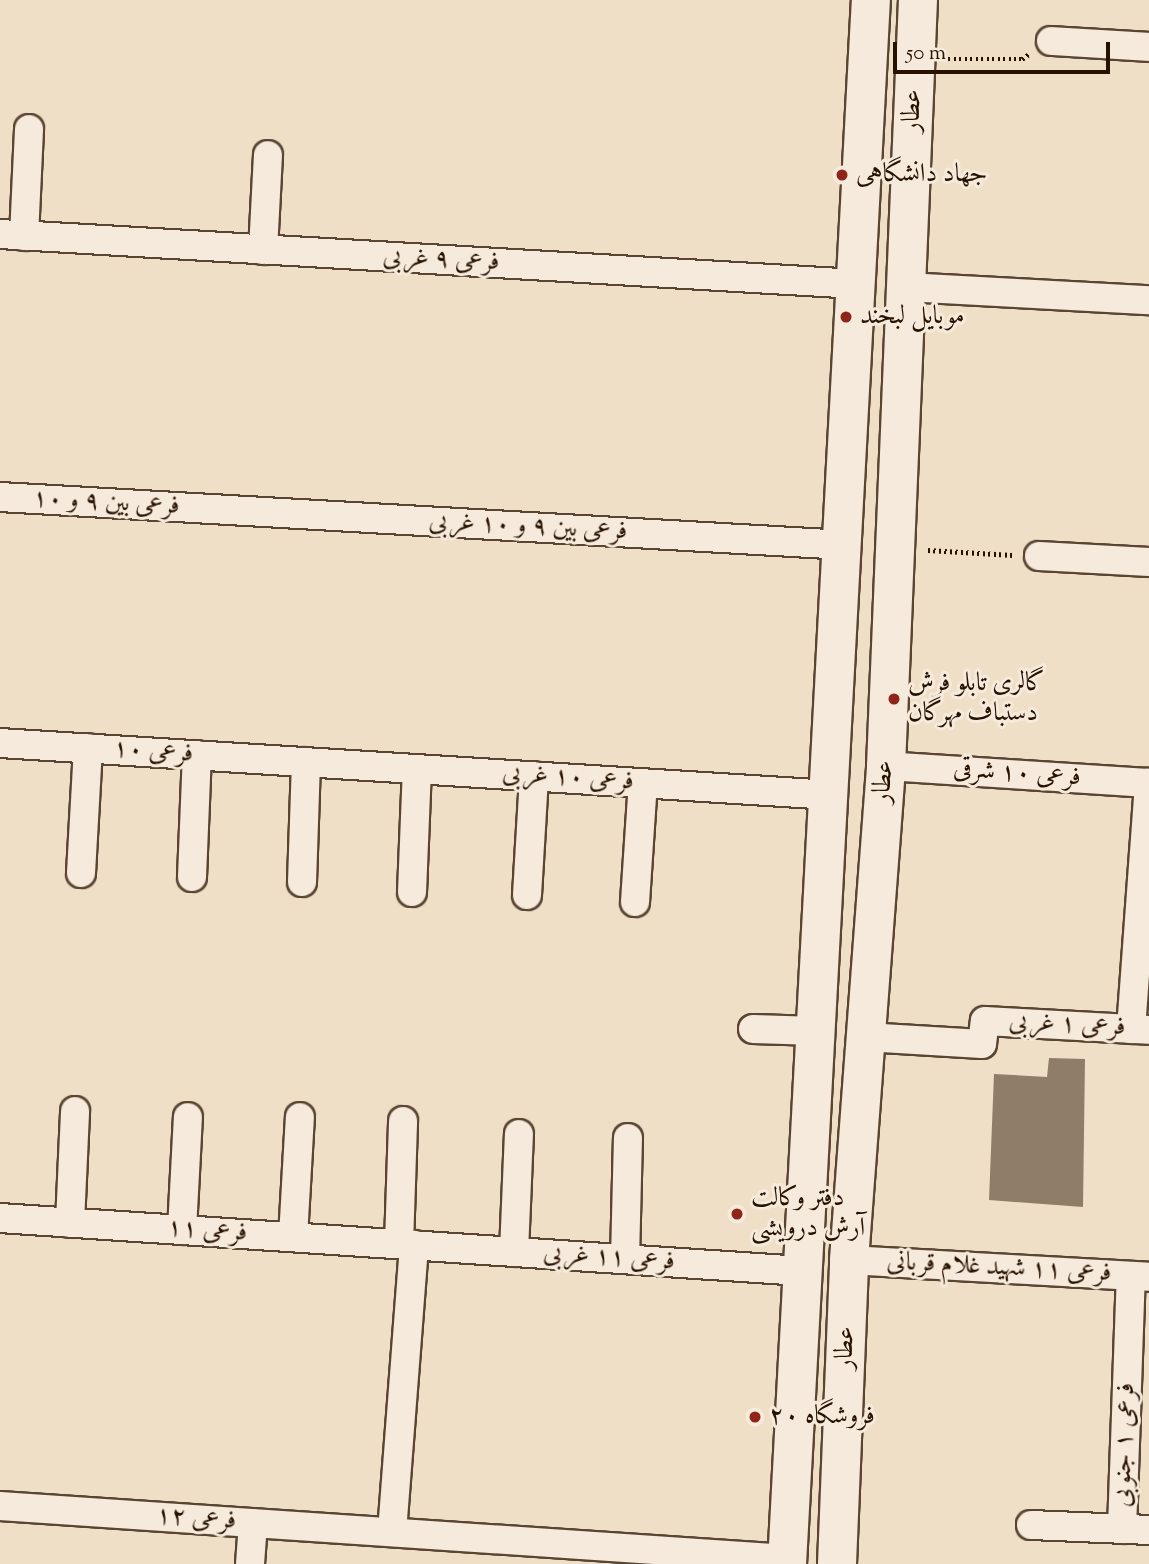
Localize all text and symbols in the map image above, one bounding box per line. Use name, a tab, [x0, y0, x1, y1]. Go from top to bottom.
scale bar	[897, 28, 1114, 72]
text: 50 m	[906, 39, 946, 69]
street label: عطار	[897, 89, 929, 133]
place label: جهاد دانشگاهی	[856, 159, 988, 191]
marker: جهاد دانشگاهی	[834, 167, 850, 183]
street label: فرعی ۹ غربی	[382, 241, 500, 279]
place label: موبایل لبخند	[860, 301, 965, 333]
marker: موبایل لبخند	[838, 309, 854, 325]
street label: فرعی بین ۹ و ۱۰	[32, 484, 180, 522]
street label: فرعی بین ۹ و ۱۰ غربی	[428, 506, 628, 548]
place label: گالری تابلو فرش دستباف مهرگان	[908, 668, 1045, 730]
marker: گالری تابلو فرش دستباف مهرگان	[886, 691, 902, 707]
street label: فرعی ۱۰	[112, 734, 194, 770]
street label: فرعی ۱۰ شرقی	[952, 754, 1082, 794]
street label: فرعی ۱۰ غربی	[501, 758, 635, 798]
street label: عطار	[867, 759, 901, 805]
street label: فرعی ۱ غربی	[1008, 1006, 1126, 1044]
place label: دفتر وکالت آرش درویشی	[751, 1183, 865, 1244]
marker: دفتر وکالت آرش درویشی	[729, 1206, 745, 1222]
street label: فرعی ۱۱	[166, 1213, 248, 1249]
street label: فرعی ۱۱ غربی	[542, 1238, 676, 1278]
street label: فرعی ۱۱ شهید غلام قربانی	[886, 1247, 1112, 1289]
street label: عطار	[830, 1326, 862, 1370]
street label: فرعی ۱ جنوبی	[1107, 1382, 1143, 1508]
place label: فروشگاه ۲۰	[769, 1401, 875, 1433]
marker: فروشگاه ۲۰	[747, 1409, 763, 1425]
street label: فرعی ۱۲	[155, 1501, 237, 1537]

